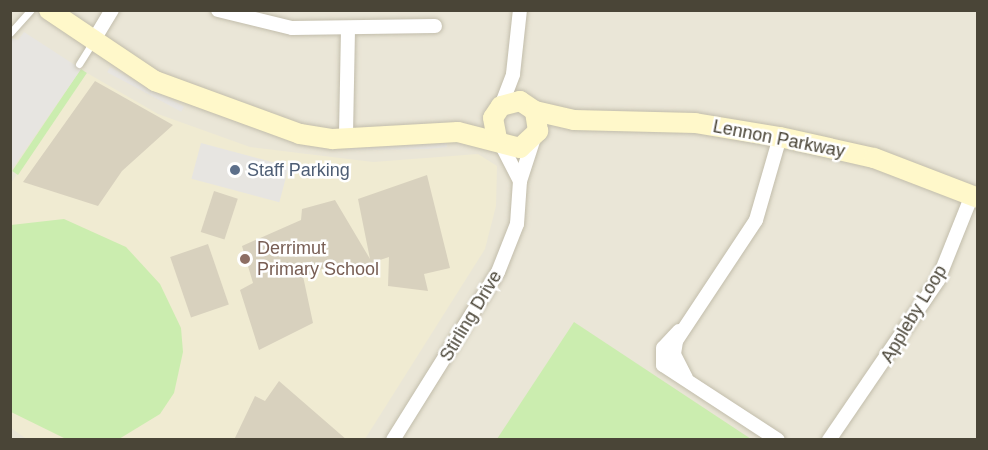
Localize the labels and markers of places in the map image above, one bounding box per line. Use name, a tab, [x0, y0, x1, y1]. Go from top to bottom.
place label: Staff Parking	[247, 159, 350, 181]
marker: Staff Parking	[228, 163, 242, 177]
place label: Derrimut Primary School	[257, 238, 379, 280]
marker: Derrimut Primary School	[238, 252, 252, 266]

